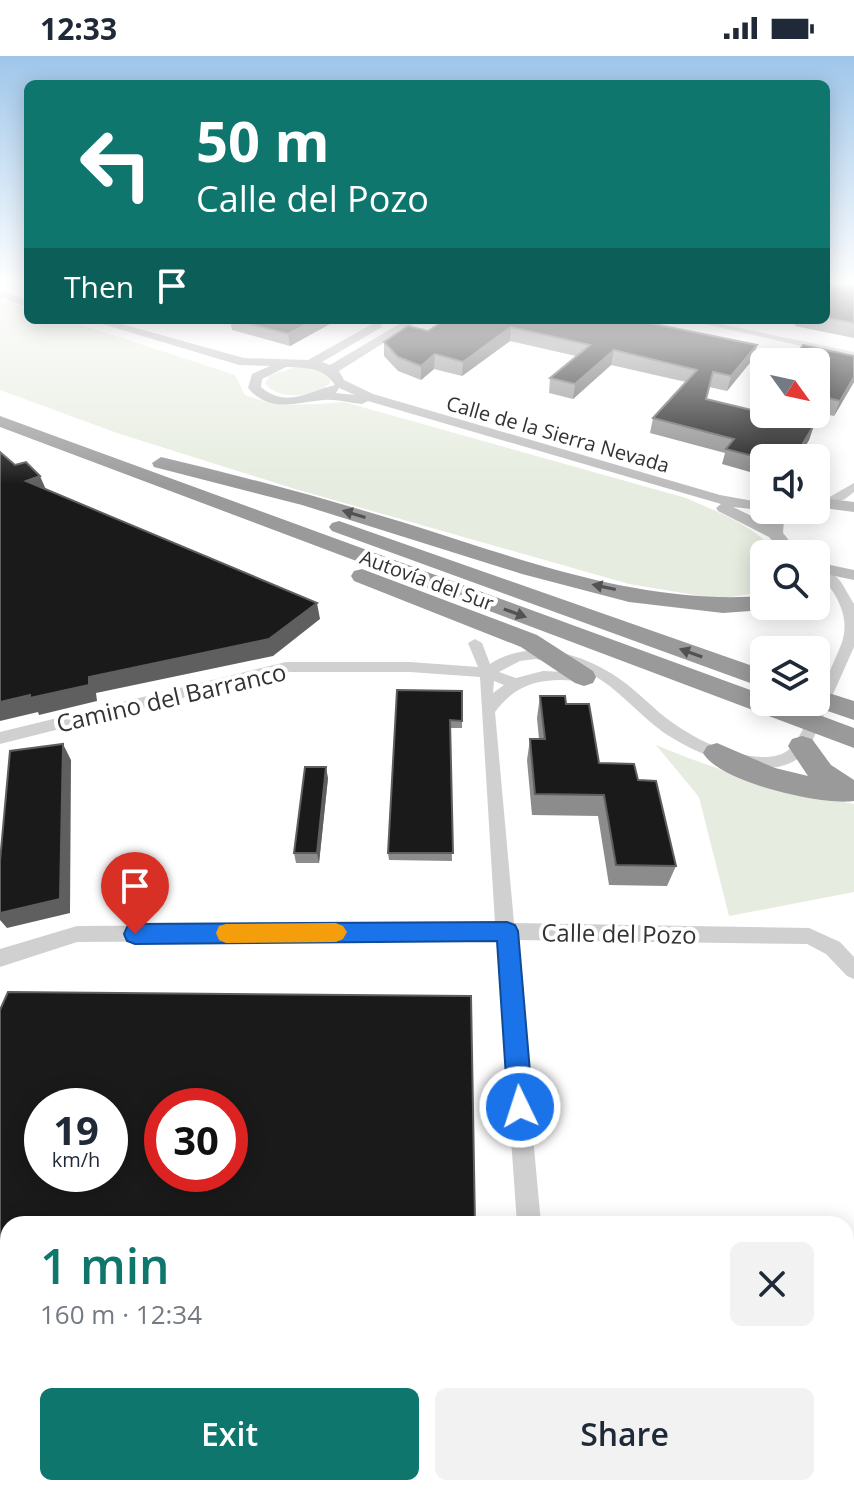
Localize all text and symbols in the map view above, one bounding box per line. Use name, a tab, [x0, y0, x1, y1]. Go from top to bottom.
text: 12:33	[40, 8, 117, 49]
text: 50 m	[196, 102, 330, 178]
icon: left	[64, 112, 168, 216]
text: Calle del Pozo	[196, 174, 429, 223]
icon: arrive	[150, 264, 194, 308]
text: Then	[64, 266, 134, 307]
north arrow	[750, 348, 830, 428]
map controls	[750, 348, 830, 716]
street label: Calle de la Sierra Nevada	[443, 389, 673, 479]
button: sound	[750, 444, 830, 524]
one-way arrow	[342, 507, 366, 520]
button: search	[750, 540, 830, 620]
street label: Autovía del Sur	[356, 543, 498, 617]
one-way arrow	[591, 580, 616, 593]
one-way arrow	[504, 607, 528, 619]
button: layers	[750, 636, 830, 716]
one-way arrow	[678, 646, 702, 659]
street label: Camino del Barranco	[53, 654, 289, 740]
pin	[101, 852, 169, 934]
icon: arrive	[113, 864, 157, 908]
street label: Calle del Pozo	[541, 915, 697, 951]
position arrow	[478, 1065, 562, 1149]
speed limit sign: 30	[144, 1088, 248, 1192]
text: 19	[53, 1102, 99, 1157]
text: km/h	[52, 1146, 100, 1173]
text: 1 min	[40, 1233, 170, 1298]
button: close	[730, 1242, 814, 1326]
text: 160 m · 12:34	[40, 1296, 202, 1332]
button: Exit	[40, 1388, 419, 1480]
button: Share	[435, 1388, 814, 1480]

